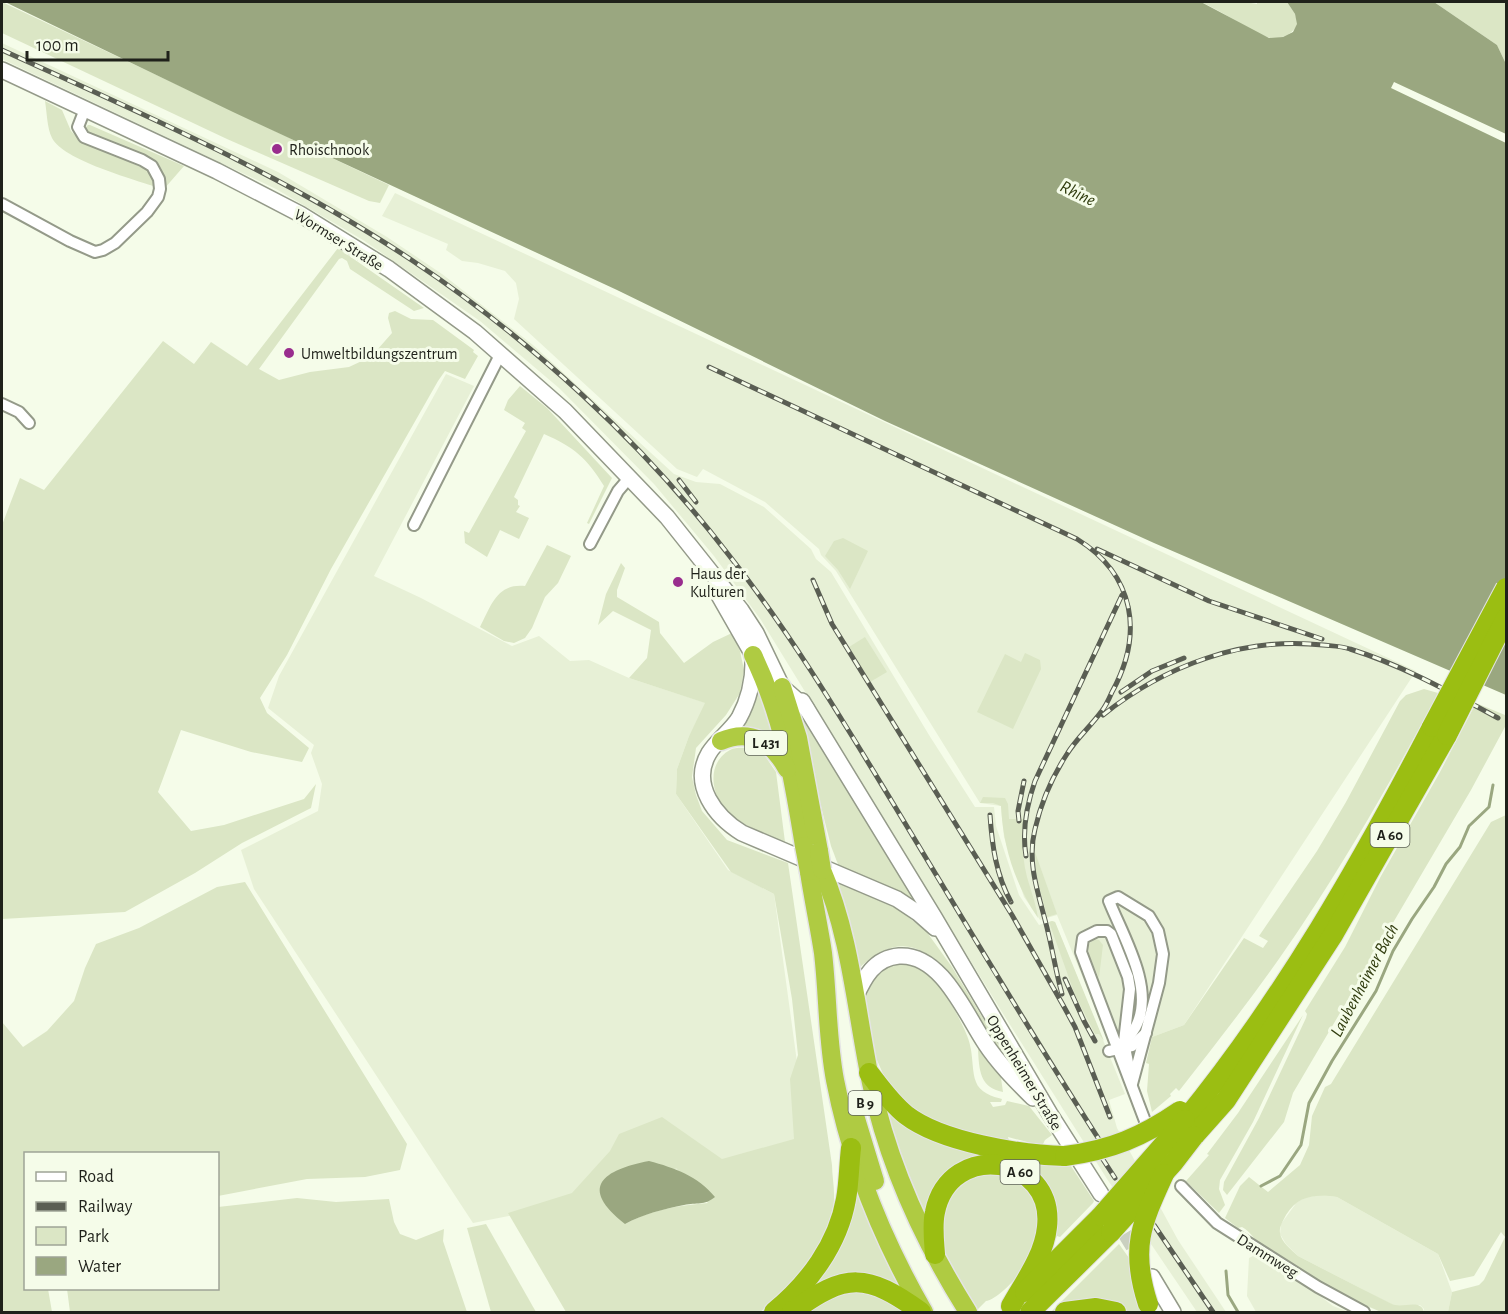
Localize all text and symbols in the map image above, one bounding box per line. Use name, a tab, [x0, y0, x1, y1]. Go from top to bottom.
scale bar	[27, 24, 168, 62]
text: 100 m	[36, 37, 79, 55]
marker: Rhoischnook	[270, 142, 284, 156]
place label: Rhoischnook	[289, 142, 370, 158]
water label: Rhine	[1057, 178, 1098, 210]
street label: Wormser Straße	[291, 206, 386, 274]
marker: Umweltbildungszentrum	[282, 346, 296, 360]
place label: Umweltbildungszentrum	[301, 346, 458, 362]
place label: Haus der Kulturen	[690, 566, 746, 600]
marker: Haus der Kulturen	[671, 575, 685, 589]
road number: L 431	[745, 731, 787, 755]
road number: A 60	[1370, 823, 1410, 847]
water label: Laubenheimer Bach	[1328, 921, 1402, 1040]
street label: Oppenheimer Straße	[984, 1012, 1065, 1133]
road number: B 9	[848, 1091, 882, 1115]
legend	[24, 1152, 219, 1290]
road number: A 60	[1000, 1160, 1040, 1184]
text: Road	[78, 1168, 114, 1186]
text: Railway	[78, 1198, 133, 1216]
text: Park	[78, 1228, 110, 1246]
street label: Dammweg	[1234, 1231, 1301, 1281]
text: Water	[78, 1258, 121, 1276]

